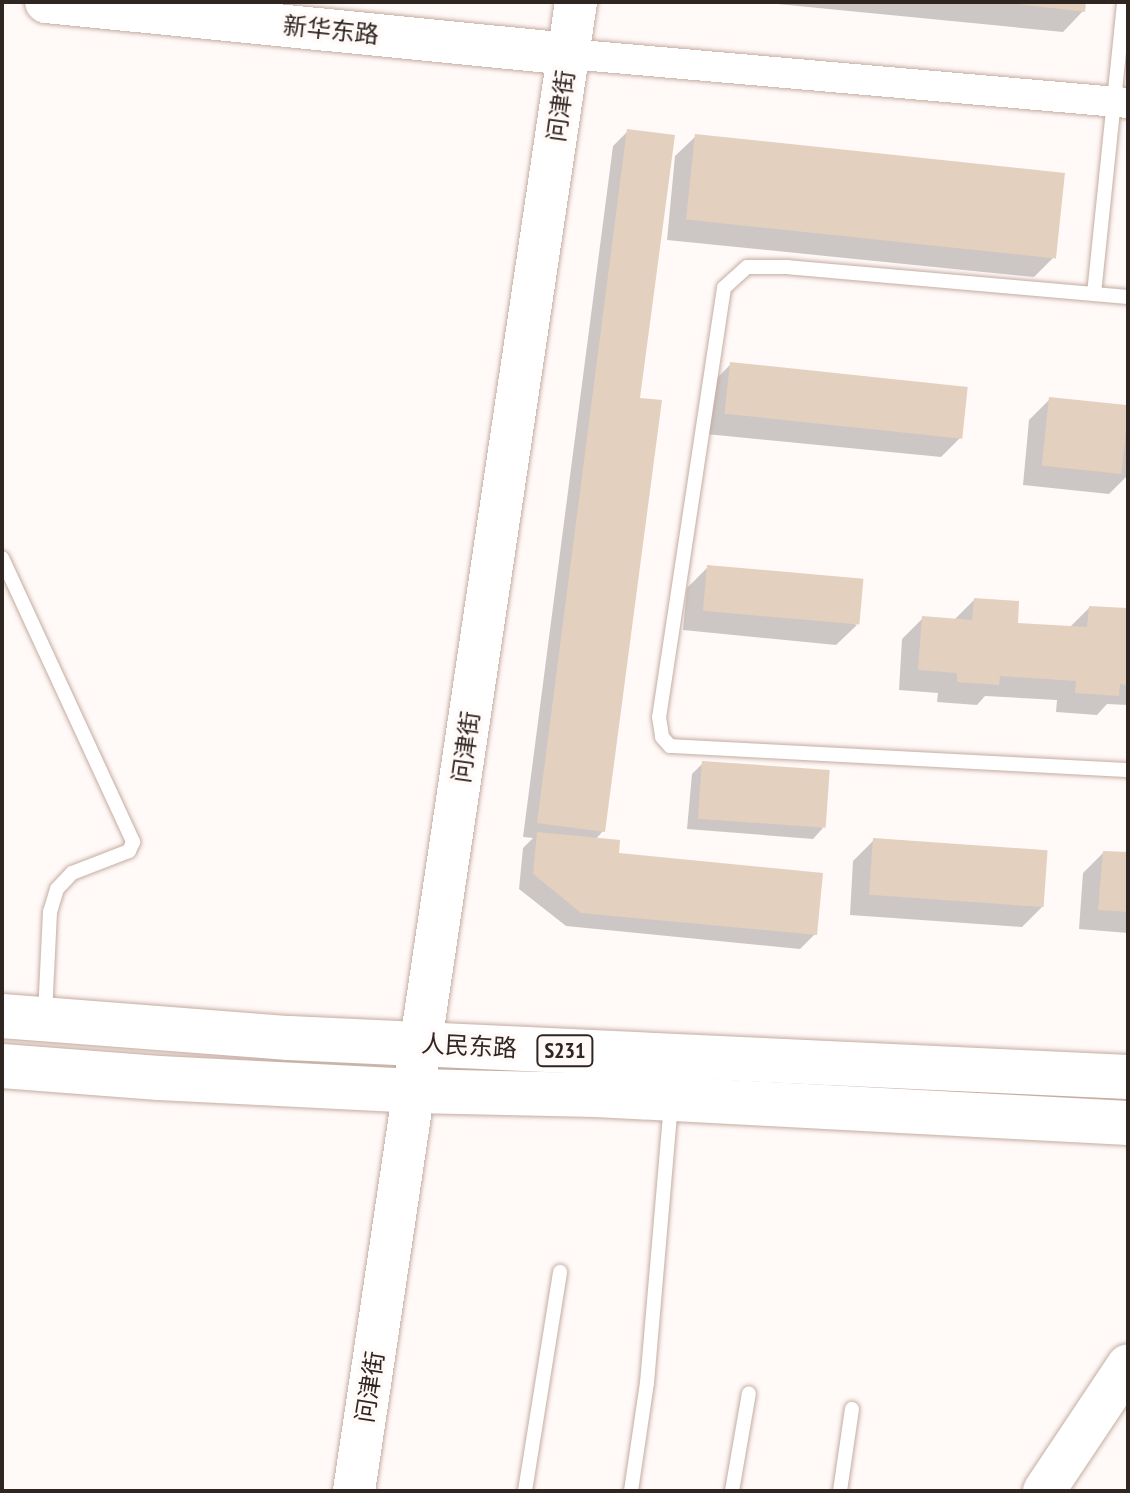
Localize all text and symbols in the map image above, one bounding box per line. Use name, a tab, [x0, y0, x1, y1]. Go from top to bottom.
street label: 新华东路	[282, 11, 380, 49]
street label: 问津街	[542, 68, 580, 144]
street label: 问津街	[447, 709, 485, 785]
street label: 人民东路	[420, 1029, 518, 1063]
road number: S231	[535, 1033, 595, 1069]
street label: 问津街	[350, 1349, 390, 1425]

